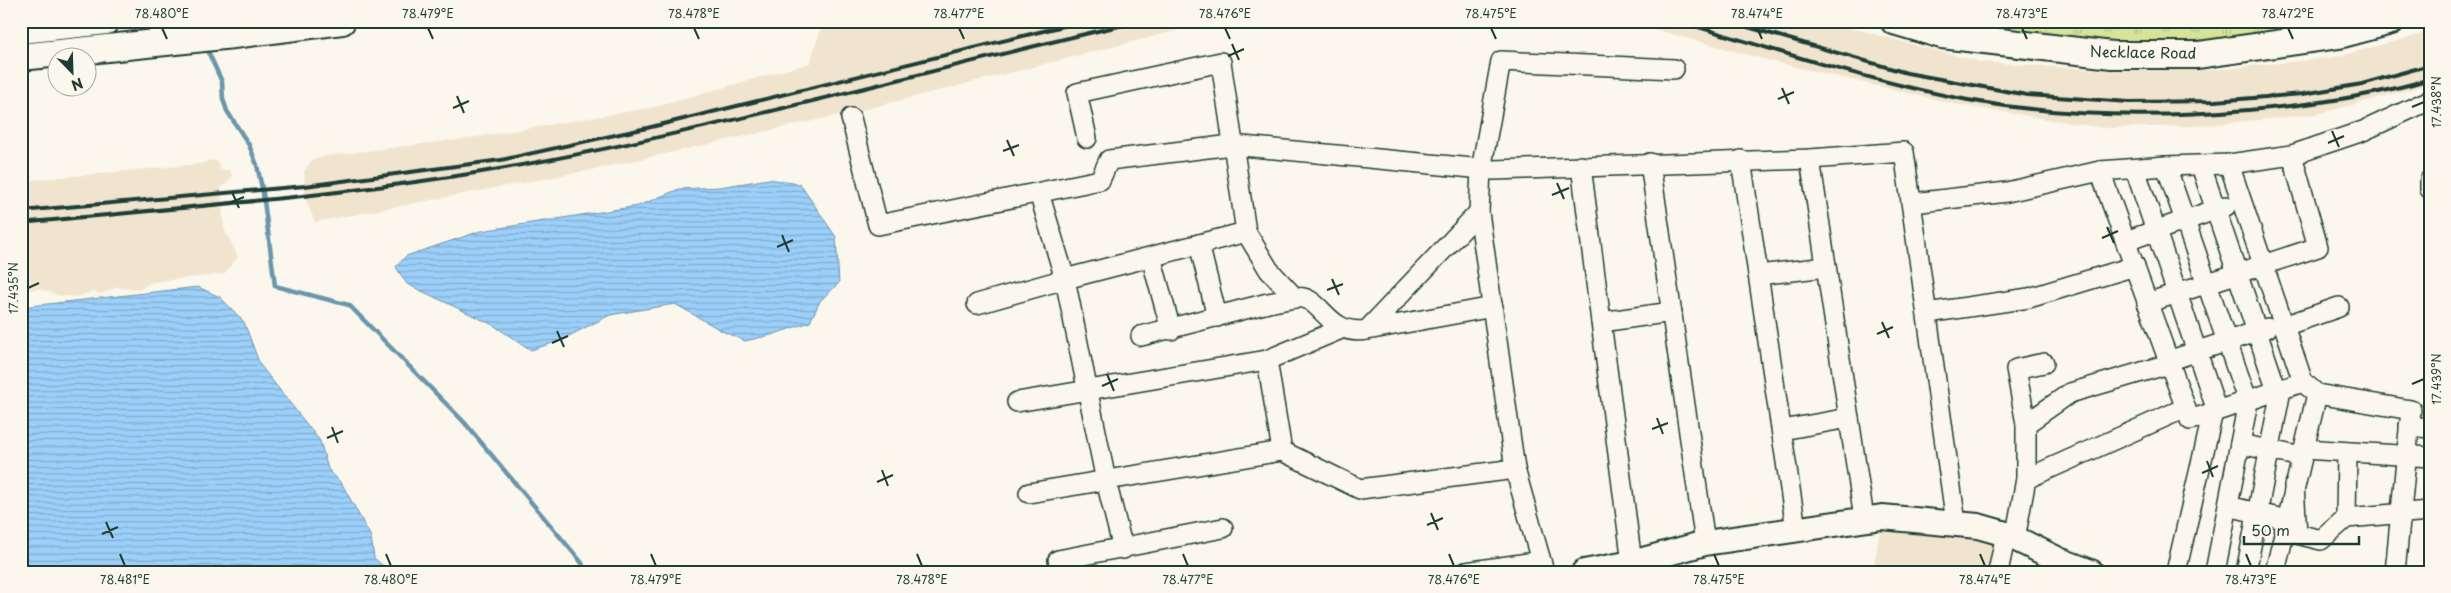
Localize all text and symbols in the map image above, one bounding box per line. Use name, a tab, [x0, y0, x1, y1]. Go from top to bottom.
text: 78.480°E	[135, 4, 189, 22]
text: 78.479°E	[402, 4, 454, 22]
text: 78.478°E	[668, 4, 720, 22]
text: 78.477°E	[933, 4, 985, 22]
text: 78.476°E	[1199, 4, 1251, 22]
text: 78.475°E	[1465, 4, 1517, 22]
text: 78.474°E	[1731, 4, 1783, 22]
text: 78.473°E	[1996, 4, 2048, 22]
text: 78.472°E	[2262, 4, 2314, 22]
street label: Necklace Road	[2089, 39, 2197, 64]
north arrow	[48, 48, 98, 98]
text: N	[68, 73, 86, 96]
text: 17.438°N	[2427, 76, 2445, 128]
text: 17.435°N	[4, 262, 22, 314]
text: 17.439°N	[2427, 353, 2445, 405]
scale bar	[2244, 513, 2358, 545]
text: 50 m	[2251, 518, 2290, 541]
text: 78.481°E	[100, 570, 150, 588]
text: 78.480°E	[364, 570, 418, 588]
text: 78.479°E	[630, 570, 682, 588]
text: 78.478°E	[896, 570, 948, 588]
text: 78.477°E	[1162, 570, 1214, 588]
text: 78.476°E	[1428, 570, 1480, 588]
text: 78.475°E	[1693, 570, 1745, 588]
text: 78.474°E	[1959, 570, 2011, 588]
text: 78.473°E	[2225, 570, 2277, 588]

